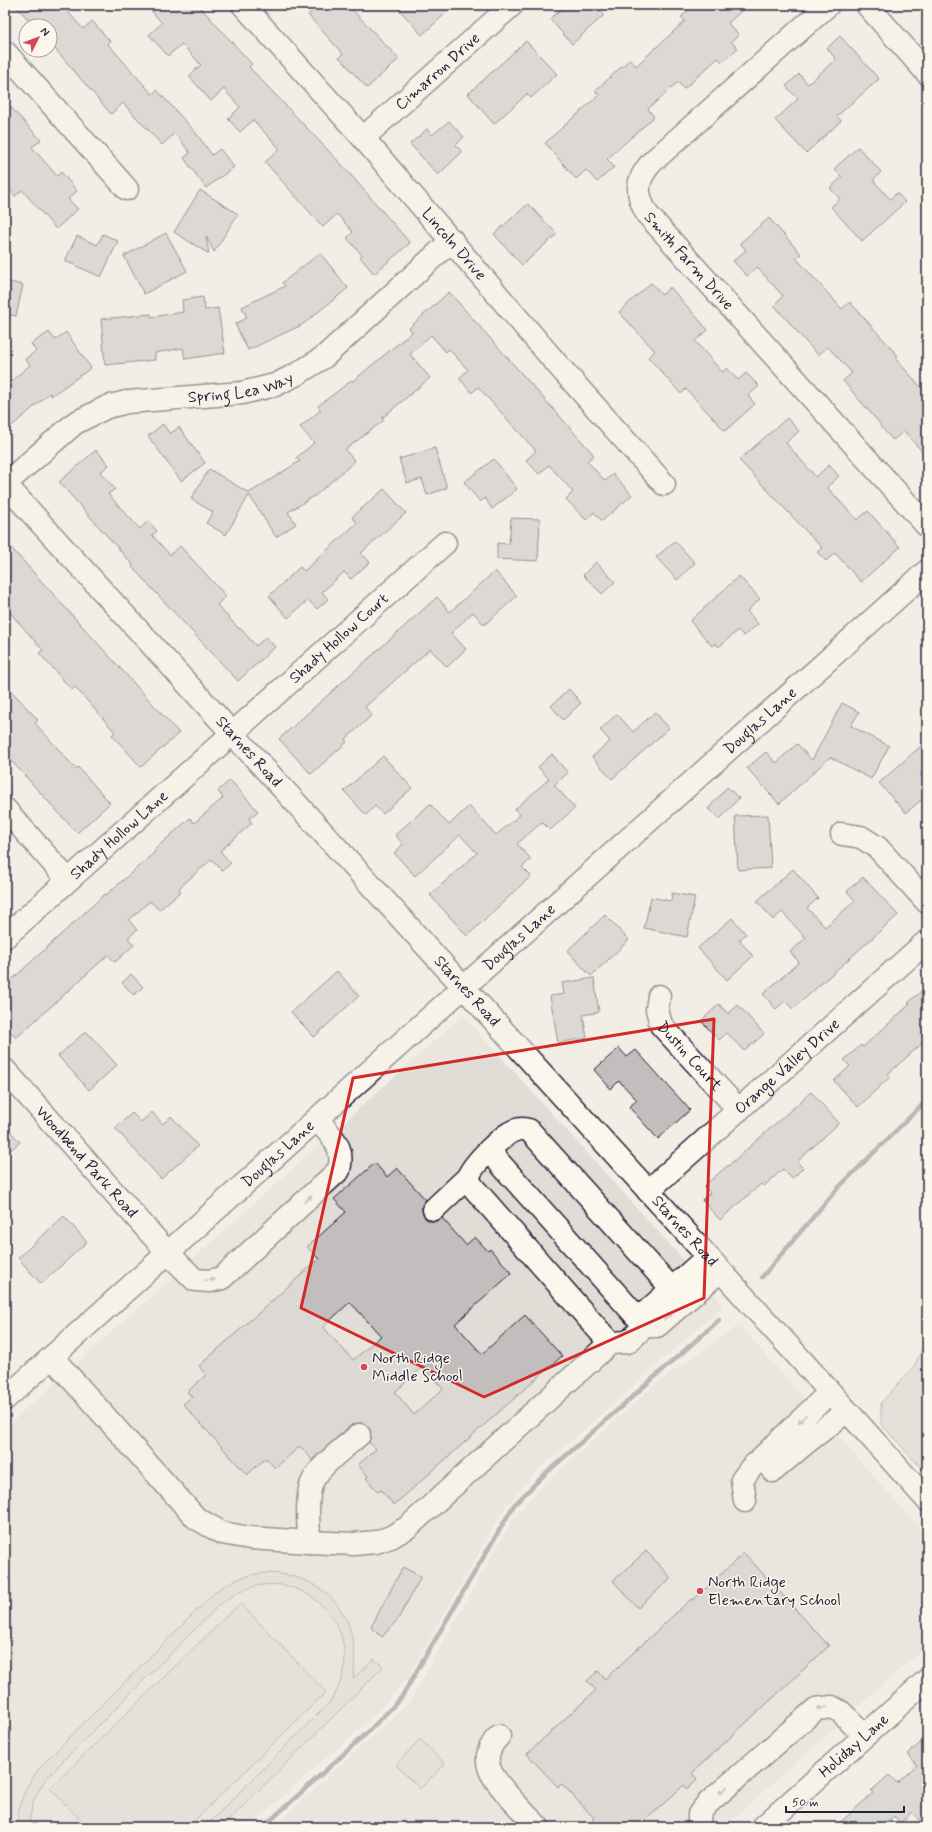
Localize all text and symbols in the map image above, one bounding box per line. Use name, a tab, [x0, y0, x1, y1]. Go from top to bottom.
north arrow	[18, 18, 58, 58]
text: N	[37, 25, 52, 39]
street label: Cimarron Drive	[391, 28, 485, 115]
street label: Lincoln Drive	[417, 203, 491, 285]
street label: Smith Farm Drive	[639, 207, 739, 314]
street label: Spring Lea Way	[187, 367, 297, 408]
street label: Shady Hollow Court	[285, 588, 393, 688]
street label: Douglas Lane	[719, 682, 801, 759]
street label: Starnes Road	[211, 711, 287, 792]
street label: Shady Hollow Lane	[65, 785, 173, 884]
street label: Douglas Lane	[478, 899, 560, 976]
street label: Starnes Road	[429, 951, 505, 1031]
street label: Orange Valley Drive	[730, 1014, 844, 1119]
street label: Dustin Court	[652, 1017, 727, 1096]
street label: Woodbend Park Road	[31, 1101, 142, 1222]
street label: Douglas Lane	[237, 1115, 319, 1192]
street label: Starnes Road	[647, 1191, 723, 1271]
one-way arrow	[303, 1194, 313, 1203]
one-way arrow	[203, 1277, 216, 1284]
one-way arrow	[663, 1312, 673, 1321]
place label: North Ridge Middle School	[372, 1348, 463, 1387]
marker: North Ridge Middle School	[359, 1362, 369, 1372]
one-way arrow	[797, 1414, 807, 1424]
place label: North Ridge Elementary School	[708, 1572, 841, 1611]
marker: North Ridge Elementary School	[695, 1586, 705, 1596]
one-way arrow	[816, 1705, 828, 1711]
street label: Holiday Lane	[814, 1708, 894, 1782]
one-way arrow	[718, 1786, 728, 1795]
scale bar	[786, 1788, 904, 1814]
text: 50 m	[792, 1795, 819, 1811]

